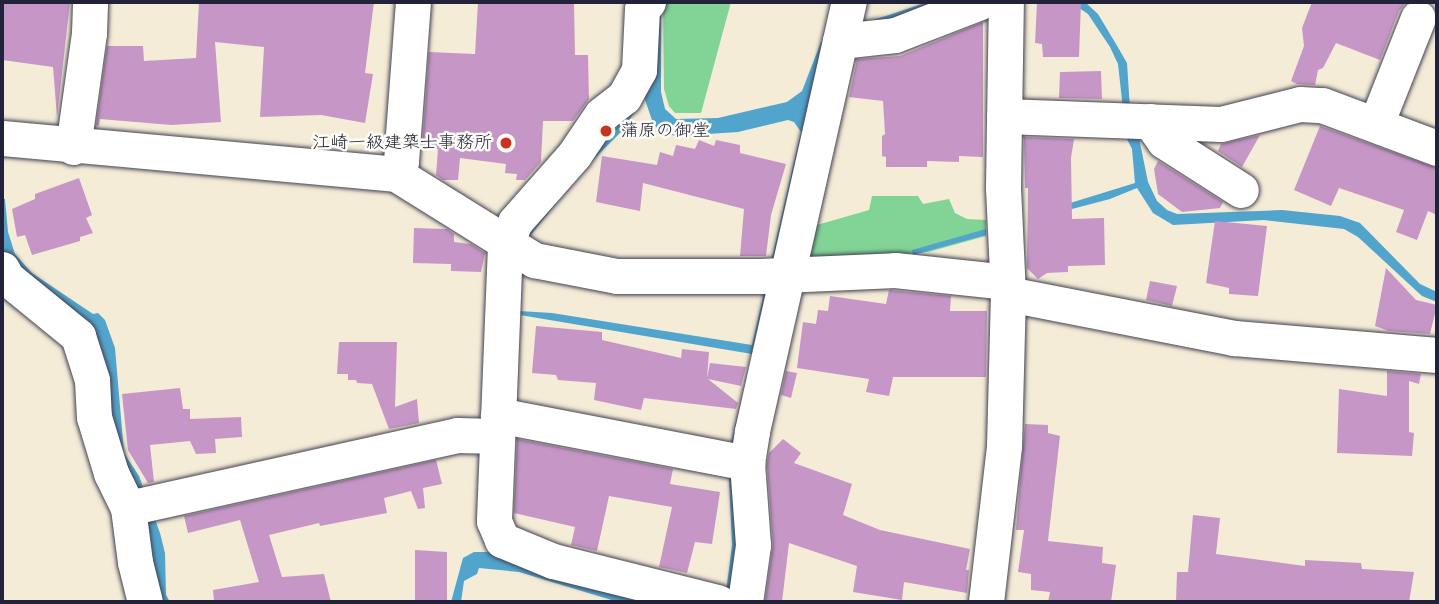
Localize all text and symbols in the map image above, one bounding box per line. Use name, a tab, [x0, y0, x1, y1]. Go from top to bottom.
place label: 蒲原の御堂	[620, 120, 710, 142]
marker: 蒲原の御堂	[598, 123, 614, 139]
place label: 江崎一級建築士事務所	[312, 132, 492, 154]
marker: 江崎一級建築士事務所	[498, 135, 514, 151]

